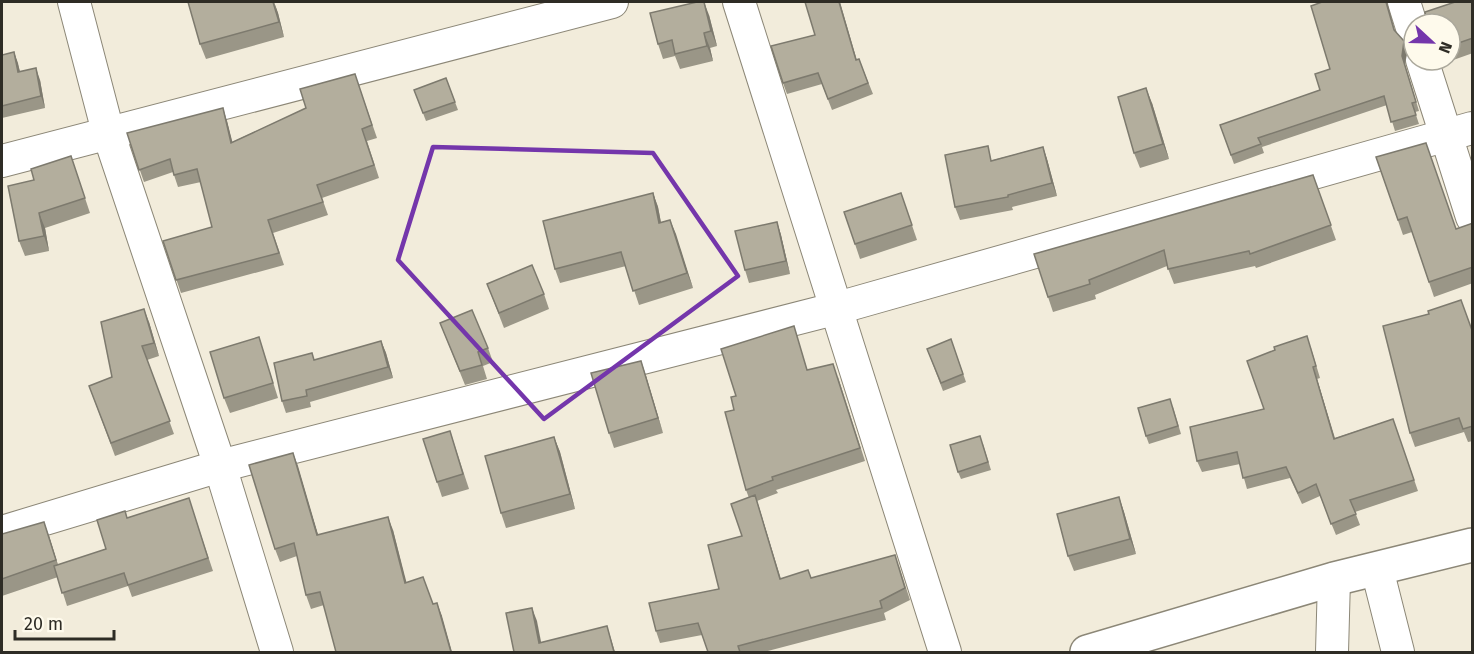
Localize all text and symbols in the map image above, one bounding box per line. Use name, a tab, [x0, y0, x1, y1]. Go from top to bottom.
north arrow	[1402, 12, 1462, 72]
text: N	[1435, 39, 1456, 56]
scale bar	[15, 603, 114, 641]
text: 20 m	[24, 613, 63, 635]

